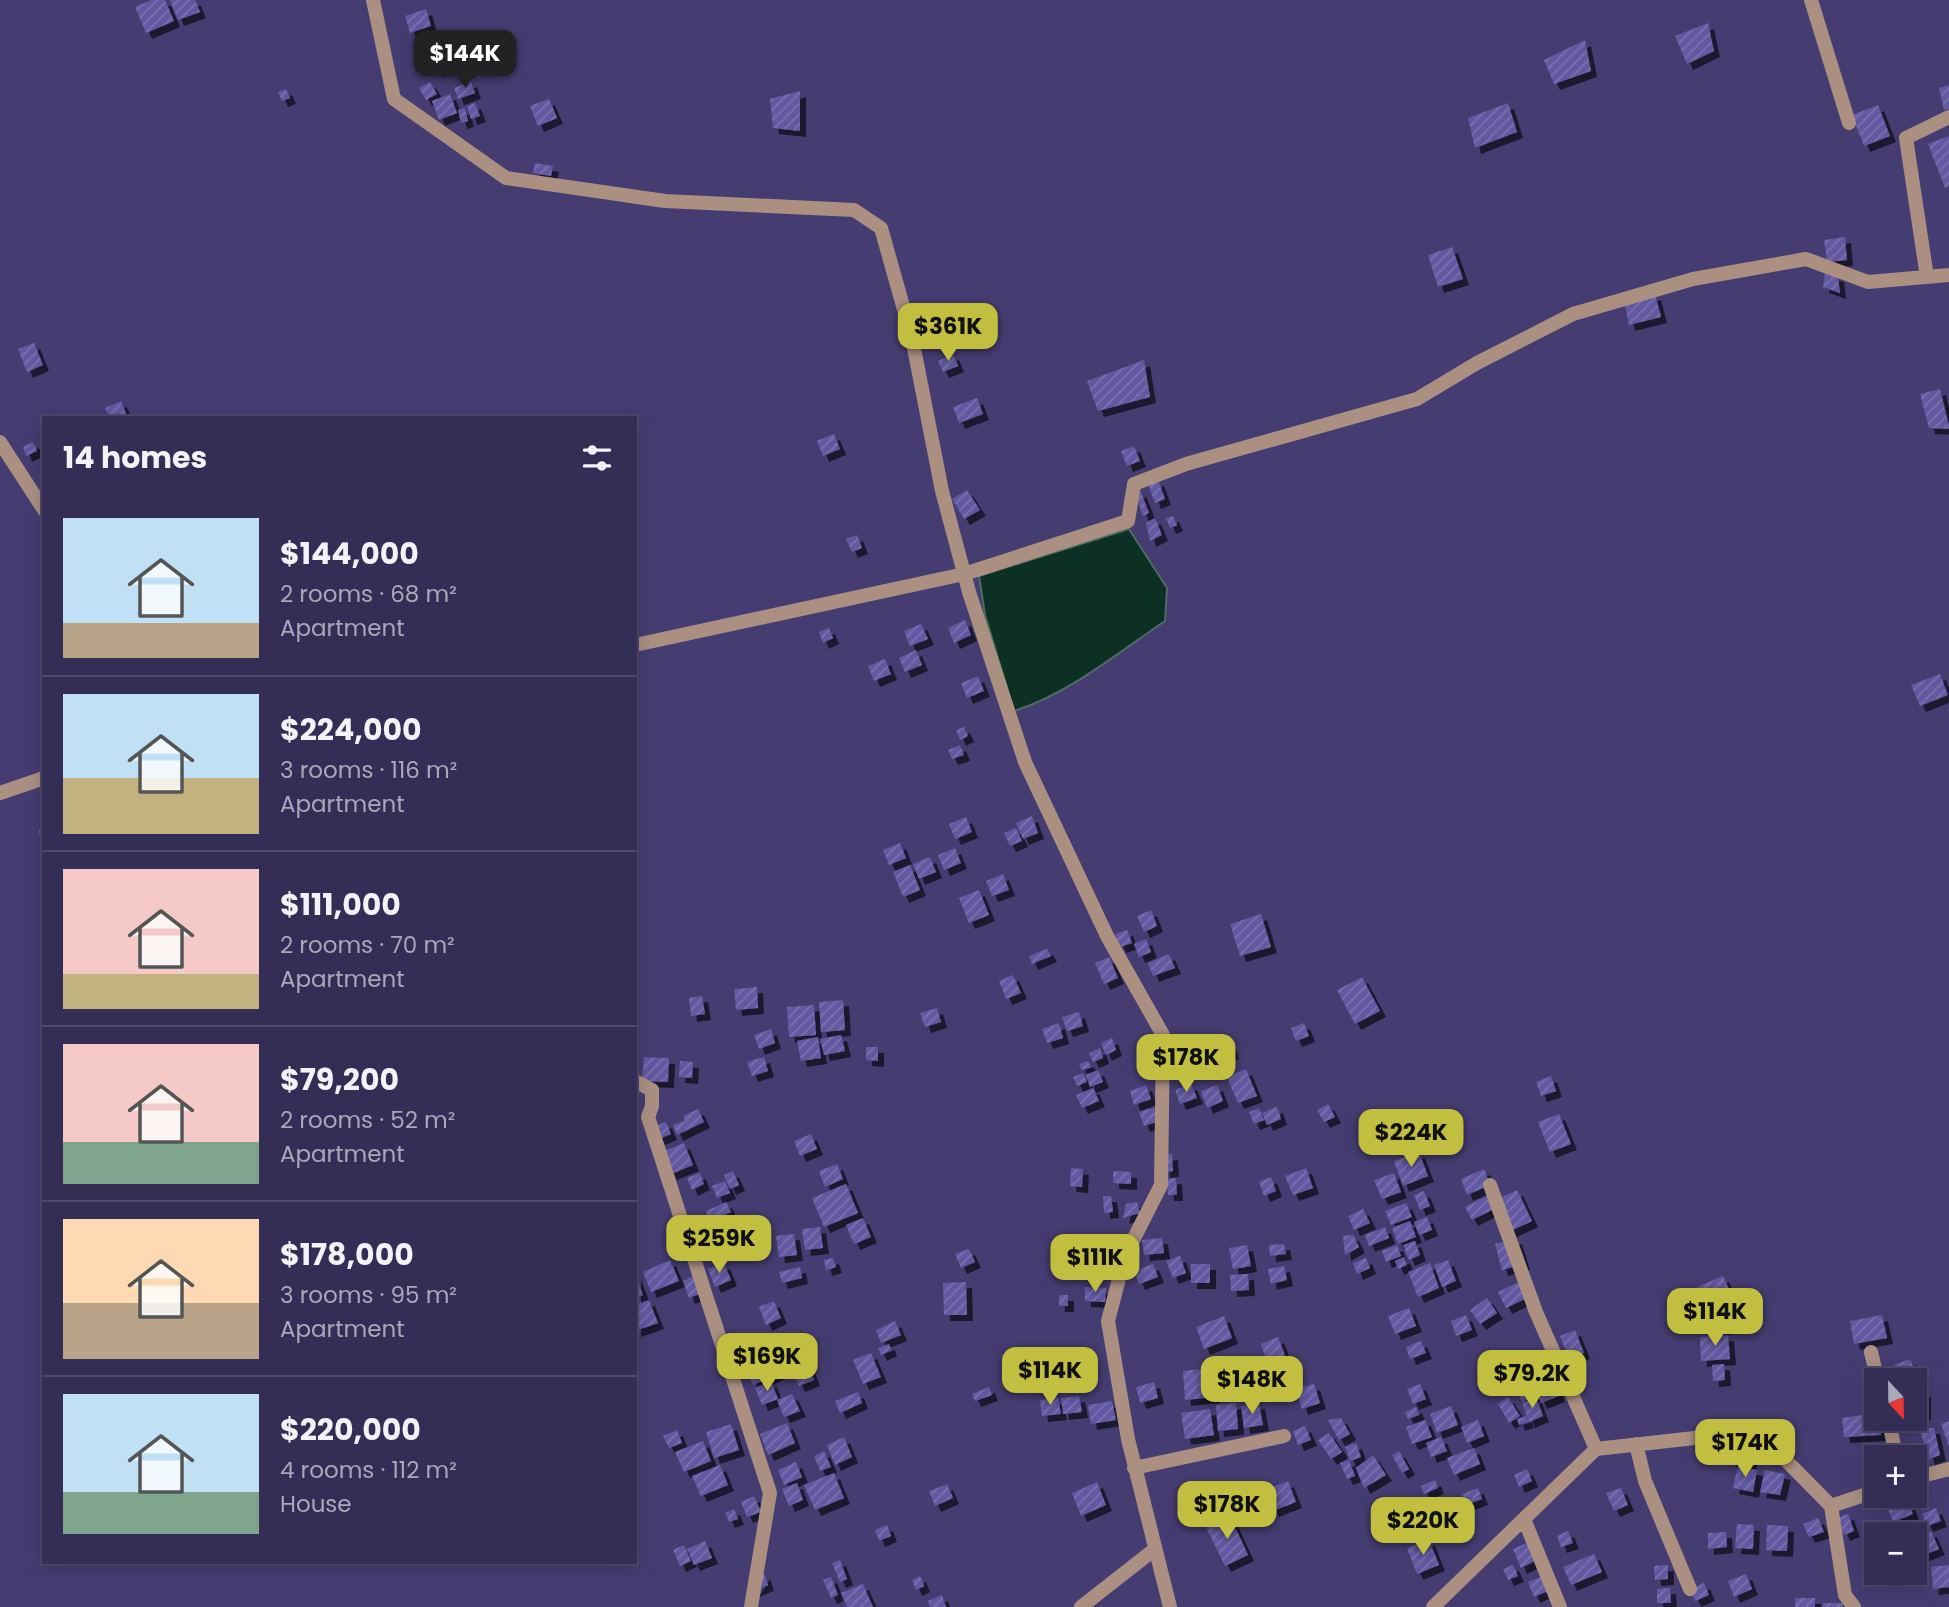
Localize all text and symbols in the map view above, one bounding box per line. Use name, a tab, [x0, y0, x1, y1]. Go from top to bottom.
pin: $144K	[416, 31, 514, 90]
text: $144K	[430, 37, 500, 69]
pin: $361K	[899, 304, 997, 363]
text: $361K	[914, 310, 982, 342]
text: 14 homes	[63, 436, 207, 479]
icon: filters	[578, 439, 616, 477]
text: $144,000	[280, 532, 419, 575]
icon: home	[119, 546, 203, 630]
text: 2 rooms · 68 m²	[280, 578, 457, 610]
text: Apartment	[280, 612, 405, 644]
text: $224,000	[280, 708, 422, 751]
icon: home	[119, 722, 203, 806]
text: 3 rooms · 116 m²	[280, 754, 457, 786]
text: Apartment	[280, 788, 405, 820]
text: $111,000	[280, 883, 401, 926]
icon: home	[119, 897, 203, 981]
text: 2 rooms · 70 m²	[280, 929, 455, 961]
text: Apartment	[280, 963, 405, 995]
pin: $178K	[1137, 1034, 1235, 1094]
text: $178K	[1152, 1041, 1220, 1073]
text: $79,200	[280, 1058, 399, 1101]
icon: home	[119, 1072, 203, 1156]
text: 2 rooms · 52 m²	[280, 1104, 455, 1136]
pin: $224K	[1362, 1110, 1460, 1169]
text: $224K	[1374, 1116, 1448, 1148]
text: Apartment	[280, 1138, 405, 1170]
pin: $259K	[670, 1216, 768, 1275]
text: $259K	[682, 1222, 756, 1254]
text: $178,000	[280, 1233, 414, 1276]
pin: $111K	[1046, 1234, 1144, 1294]
text: $111K	[1066, 1241, 1124, 1273]
icon: home	[119, 1247, 203, 1331]
text: 3 rooms · 95 m²	[280, 1279, 457, 1311]
pin: $114K	[1666, 1288, 1764, 1348]
text: $114K	[1683, 1295, 1747, 1327]
text: Apartment	[280, 1313, 405, 1345]
pin: $169K	[718, 1334, 816, 1393]
text: $169K	[733, 1340, 801, 1372]
pin: $114K	[1001, 1348, 1099, 1407]
pin: $79.2K	[1475, 1350, 1589, 1410]
text: $114K	[1018, 1354, 1082, 1386]
pin: $148K	[1203, 1356, 1301, 1416]
text: $79.2K	[1493, 1357, 1571, 1389]
text: $148K	[1217, 1363, 1287, 1395]
north arrow	[1864, 1368, 1927, 1432]
map controls	[1864, 1368, 1927, 1585]
text: $220,000	[280, 1408, 421, 1451]
pin: $174K	[1696, 1420, 1794, 1479]
icon: home	[119, 1422, 203, 1506]
text: $174K	[1711, 1426, 1779, 1458]
button: +	[1864, 1445, 1927, 1508]
text: 4 rooms · 112 m²	[280, 1454, 457, 1486]
pin: $178K	[1178, 1482, 1276, 1541]
text: House	[280, 1488, 352, 1520]
text: $178K	[1193, 1488, 1261, 1520]
pin: $220K	[1374, 1498, 1472, 1557]
text: $220K	[1387, 1504, 1459, 1536]
button: −	[1864, 1522, 1927, 1585]

